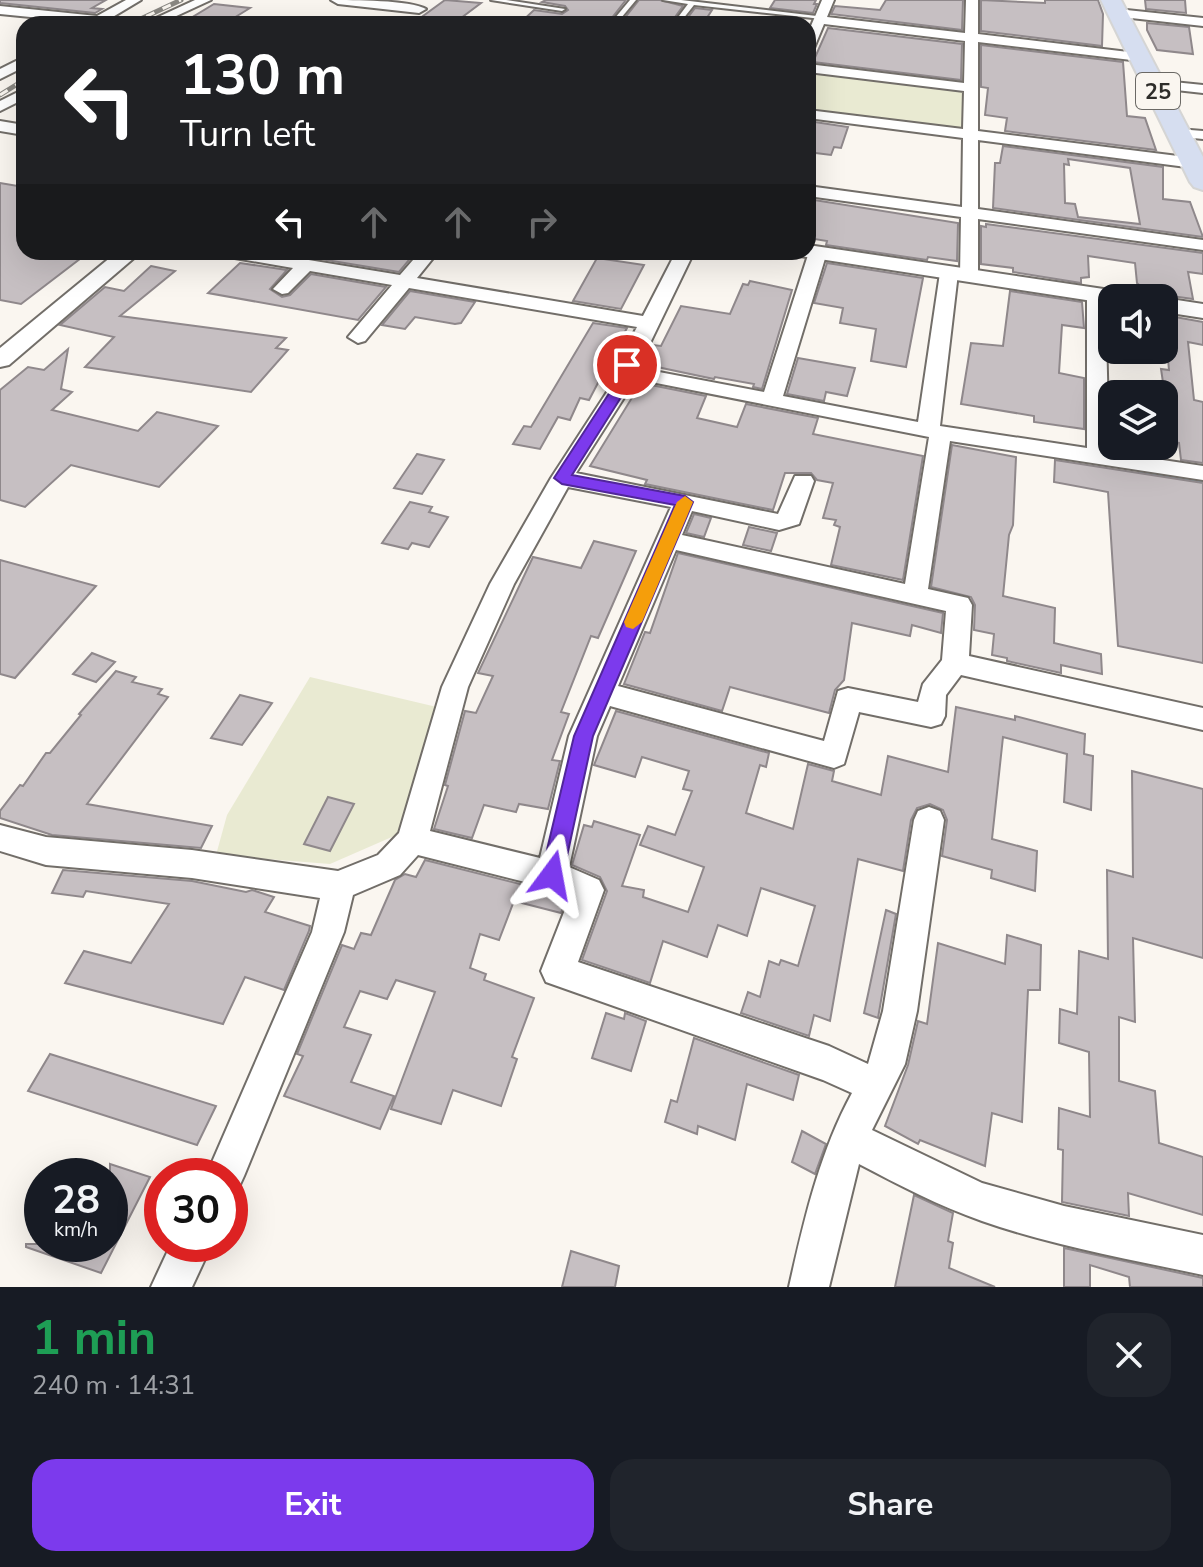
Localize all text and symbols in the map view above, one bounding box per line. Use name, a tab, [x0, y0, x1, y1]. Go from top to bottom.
text: 130 m	[180, 37, 345, 114]
icon: left	[48, 48, 152, 152]
road number: 25	[1136, 73, 1180, 109]
text: Turn left	[180, 110, 315, 159]
icon: left	[268, 200, 312, 244]
icon: ahead	[352, 200, 396, 244]
icon: ahead	[436, 200, 480, 244]
icon: right	[520, 200, 564, 244]
map controls	[1098, 284, 1178, 460]
button: sound	[1098, 284, 1178, 364]
pin	[593, 331, 661, 399]
icon: arrive	[605, 343, 649, 387]
button: layers	[1098, 380, 1178, 460]
position arrow	[510, 833, 594, 917]
speed limit sign: 30	[144, 1158, 248, 1262]
text: 28	[52, 1173, 100, 1227]
text: km/h	[54, 1216, 98, 1243]
text: 1 min	[32, 1305, 156, 1371]
button: close	[1087, 1313, 1171, 1397]
text: 240 m · 14:31	[32, 1368, 195, 1403]
button: Exit	[32, 1459, 594, 1551]
button: Share	[610, 1459, 1171, 1551]

